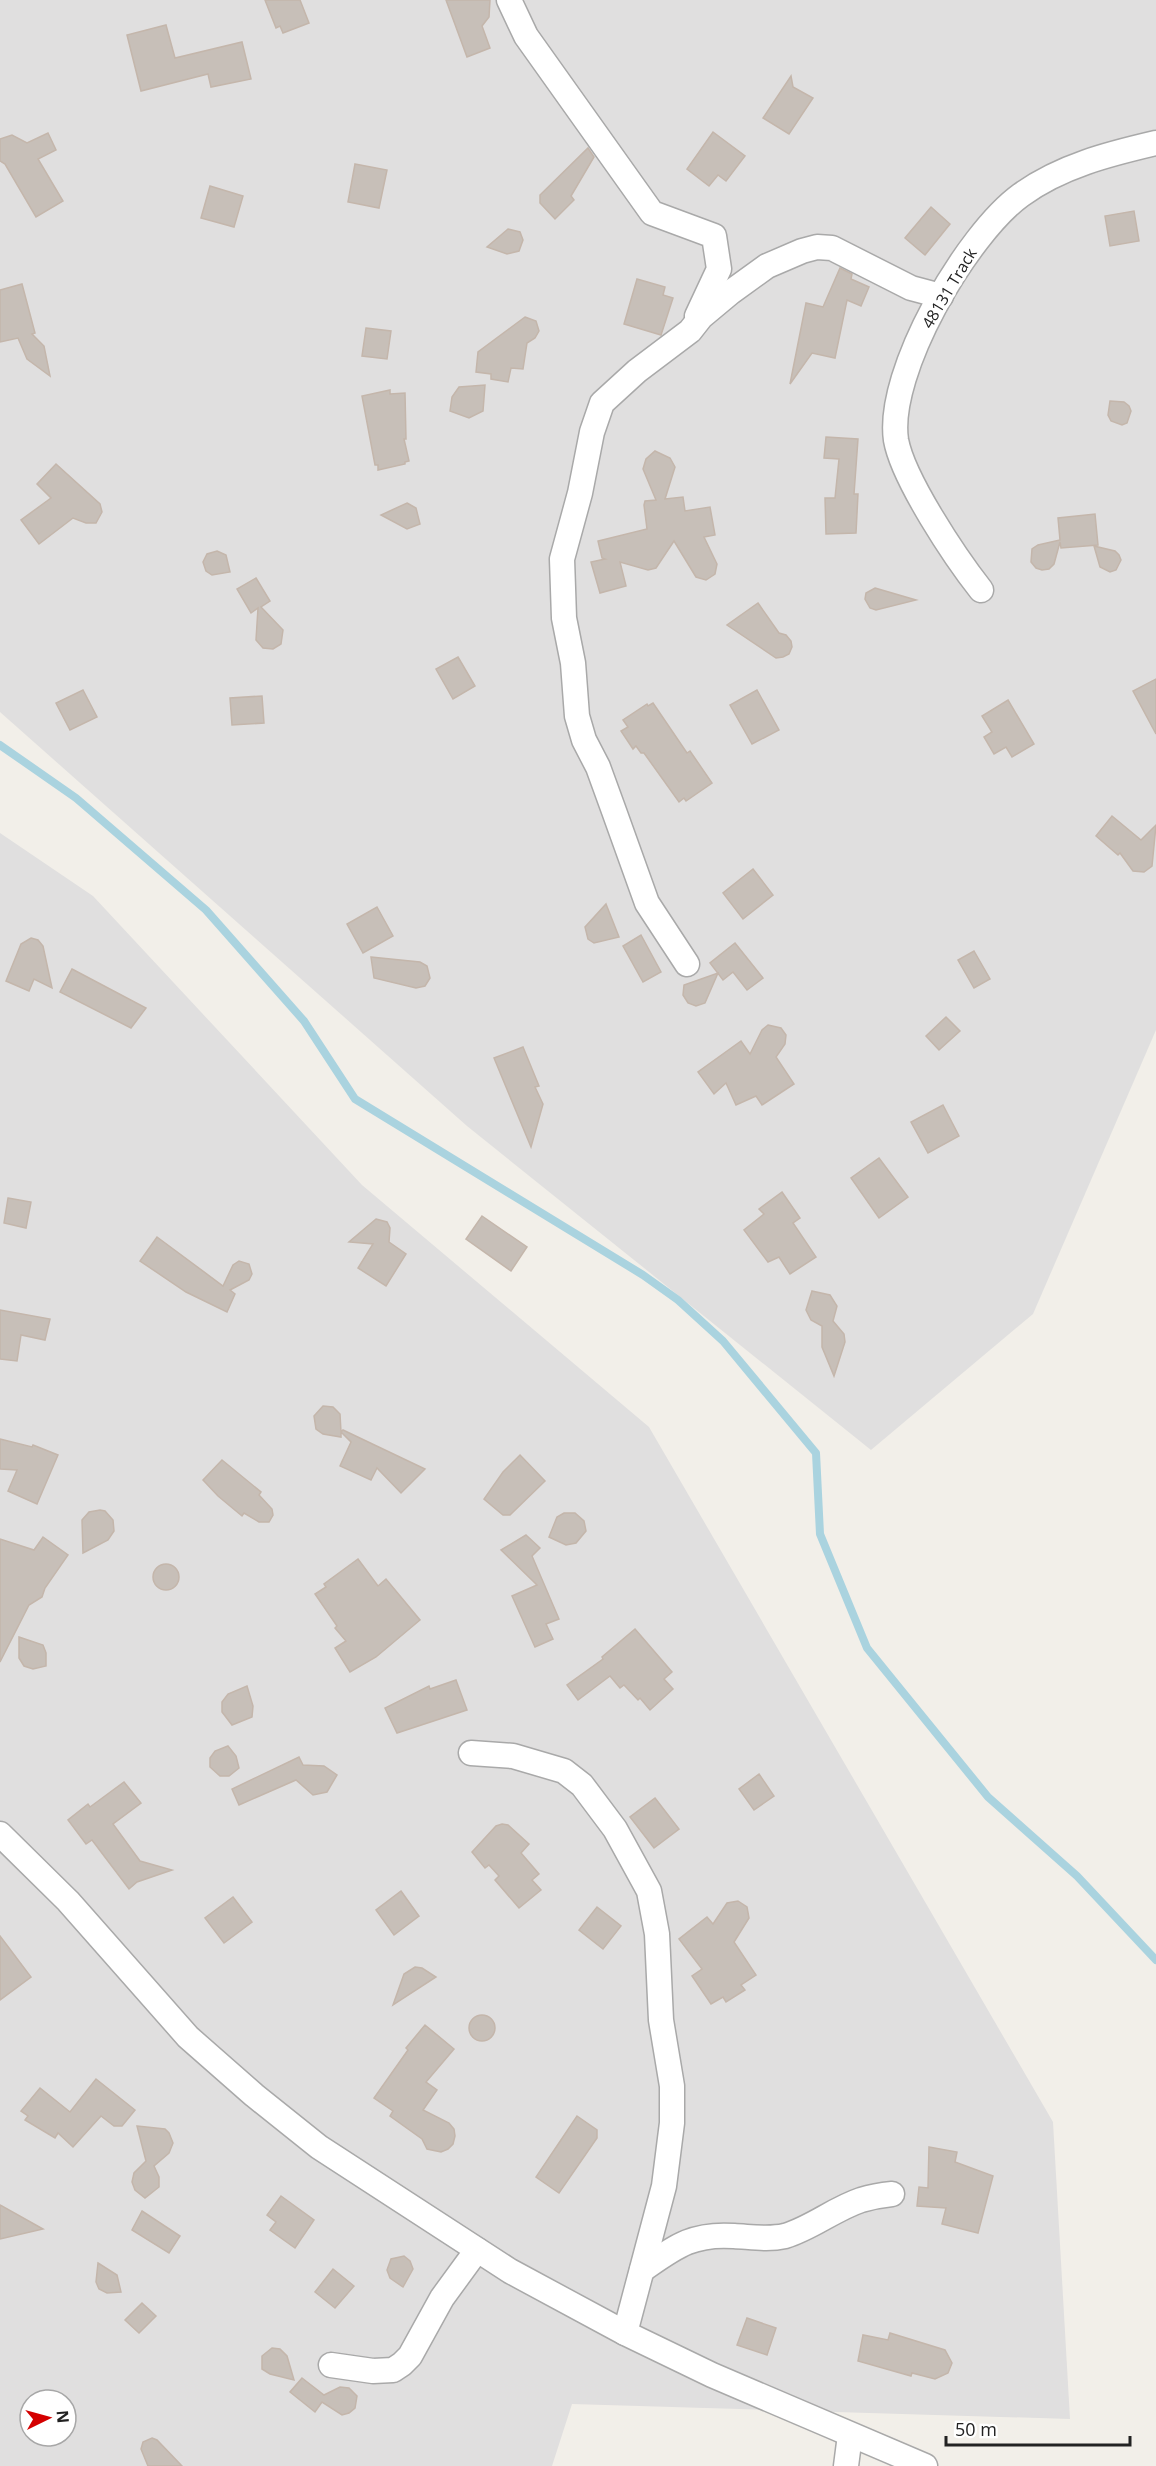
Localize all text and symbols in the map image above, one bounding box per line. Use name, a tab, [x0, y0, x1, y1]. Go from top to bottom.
street label: 48131 Track	[916, 243, 982, 332]
north arrow	[18, 2388, 78, 2448]
text: N	[51, 2409, 74, 2424]
scale bar	[946, 2409, 1130, 2447]
text: 50 m	[955, 2417, 997, 2441]

